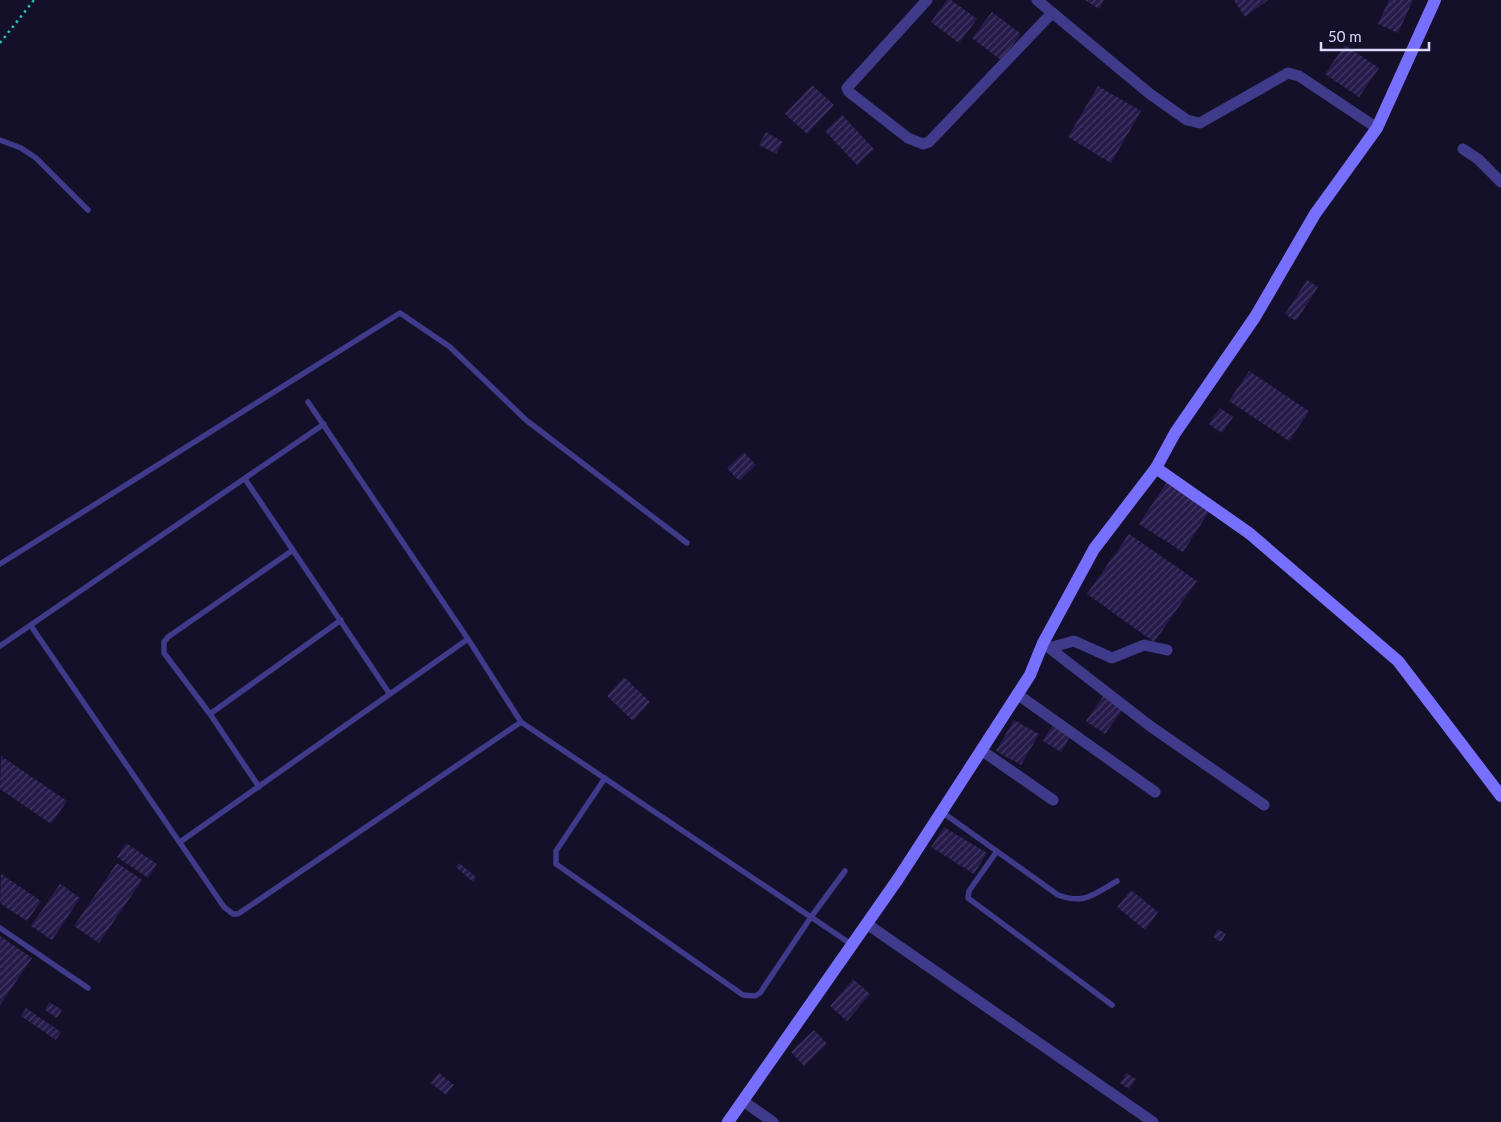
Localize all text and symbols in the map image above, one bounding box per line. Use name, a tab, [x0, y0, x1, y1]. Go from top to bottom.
scale bar	[1321, 20, 1428, 52]
text: 50 m	[1328, 27, 1362, 45]

